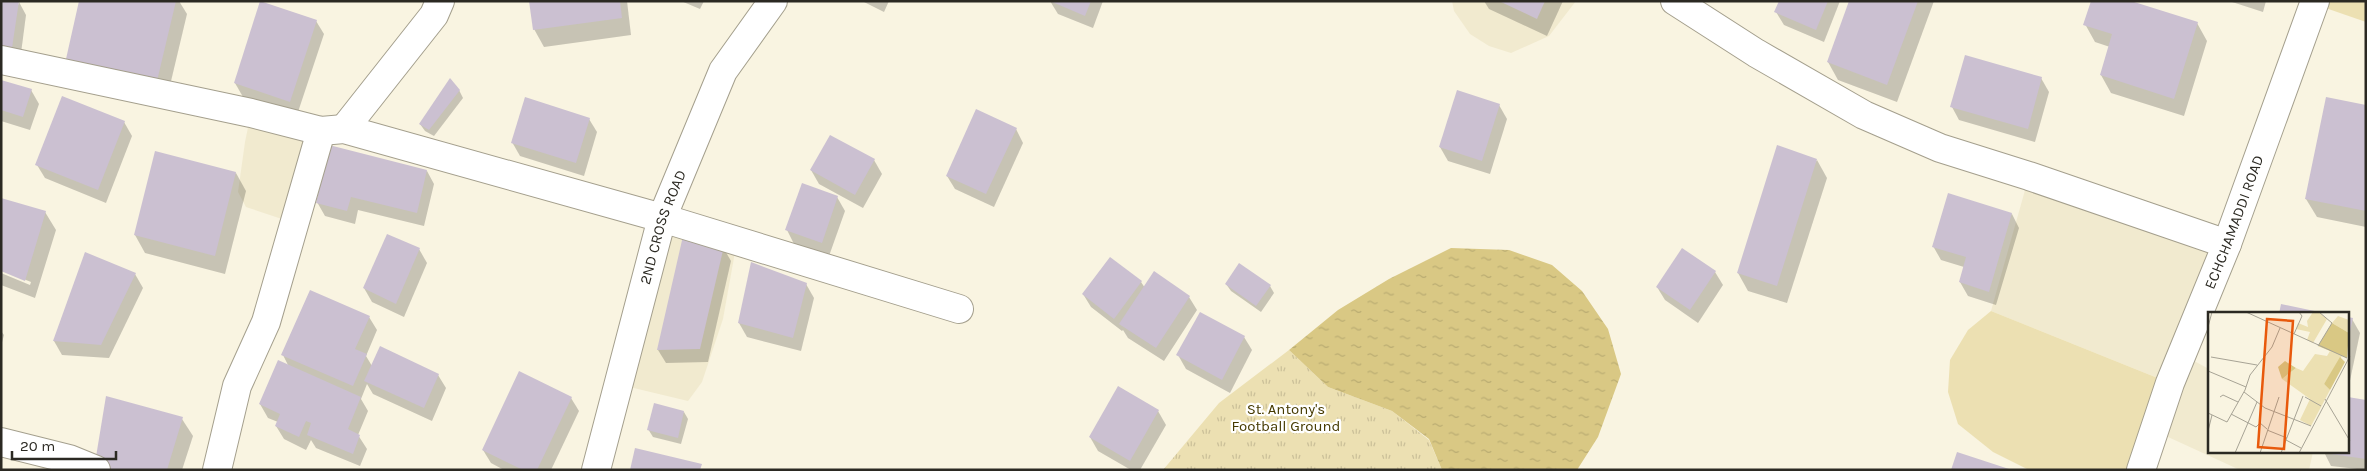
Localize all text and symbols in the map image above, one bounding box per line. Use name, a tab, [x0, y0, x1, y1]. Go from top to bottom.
street label: ECHCHAMADDI ROAD	[2201, 153, 2267, 292]
street label: 2ND CROSS ROAD	[636, 167, 690, 286]
inset map	[2208, 312, 2350, 454]
park label: St. Antony's Football Ground	[1232, 400, 1340, 435]
scale bar	[12, 428, 116, 460]
text: 20 m	[20, 437, 55, 455]

